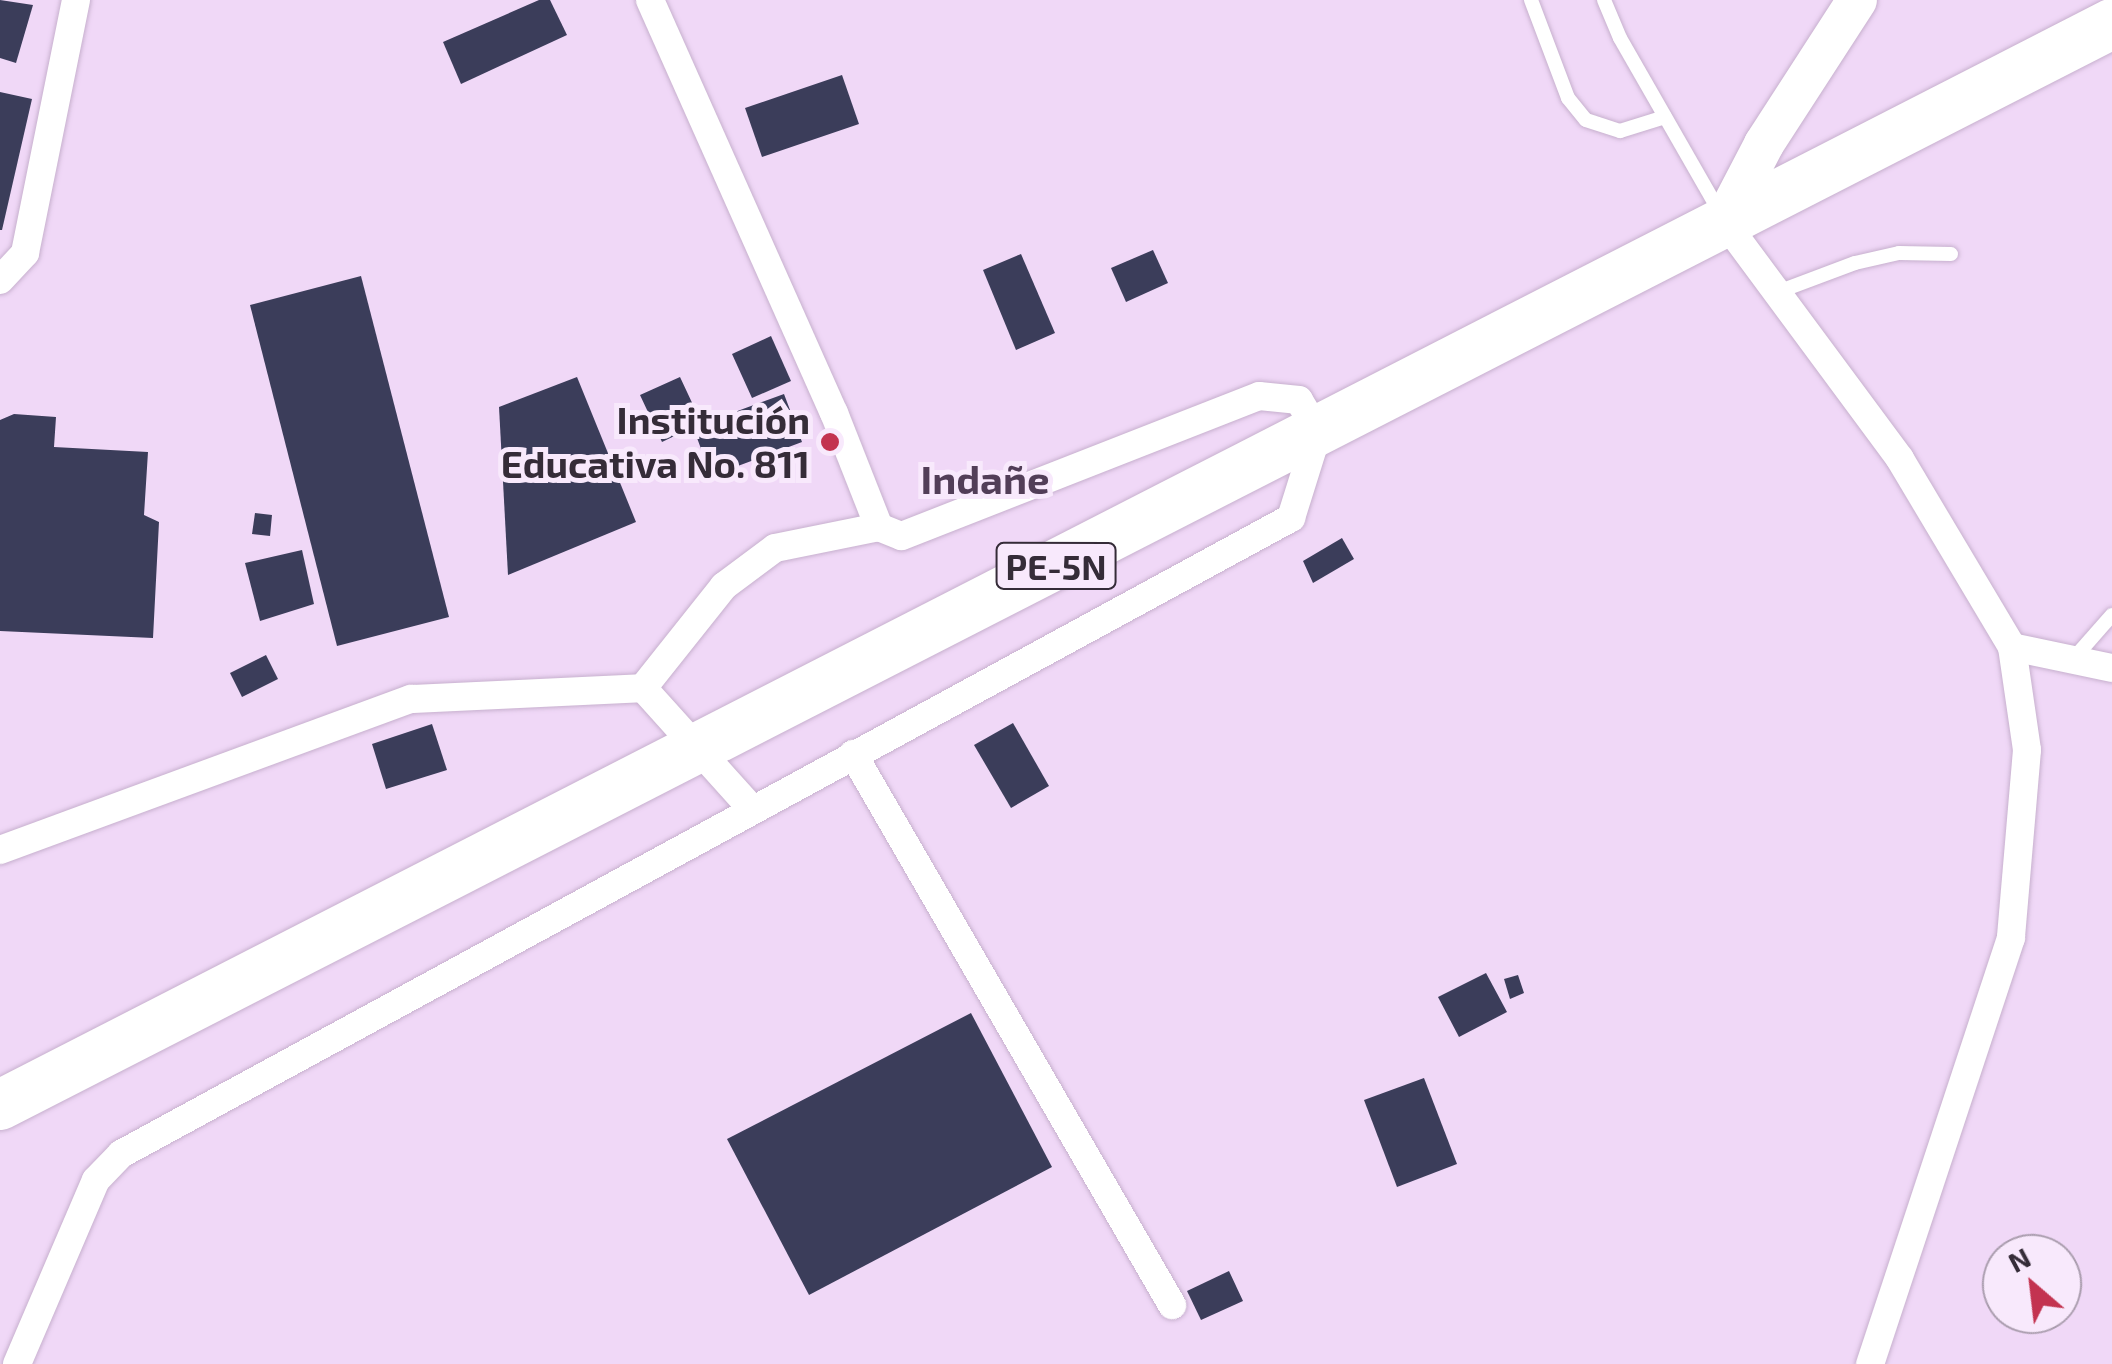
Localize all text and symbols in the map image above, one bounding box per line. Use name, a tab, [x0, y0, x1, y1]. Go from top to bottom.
place label: Institución Educativa No. 811	[501, 397, 810, 486]
marker: Institución Educativa No. 811	[819, 431, 841, 453]
district label: Indañe	[921, 454, 1049, 502]
road number: PE-5N	[994, 536, 1118, 596]
north arrow	[1982, 1234, 2082, 1334]
text: N	[2002, 1240, 2036, 1279]

